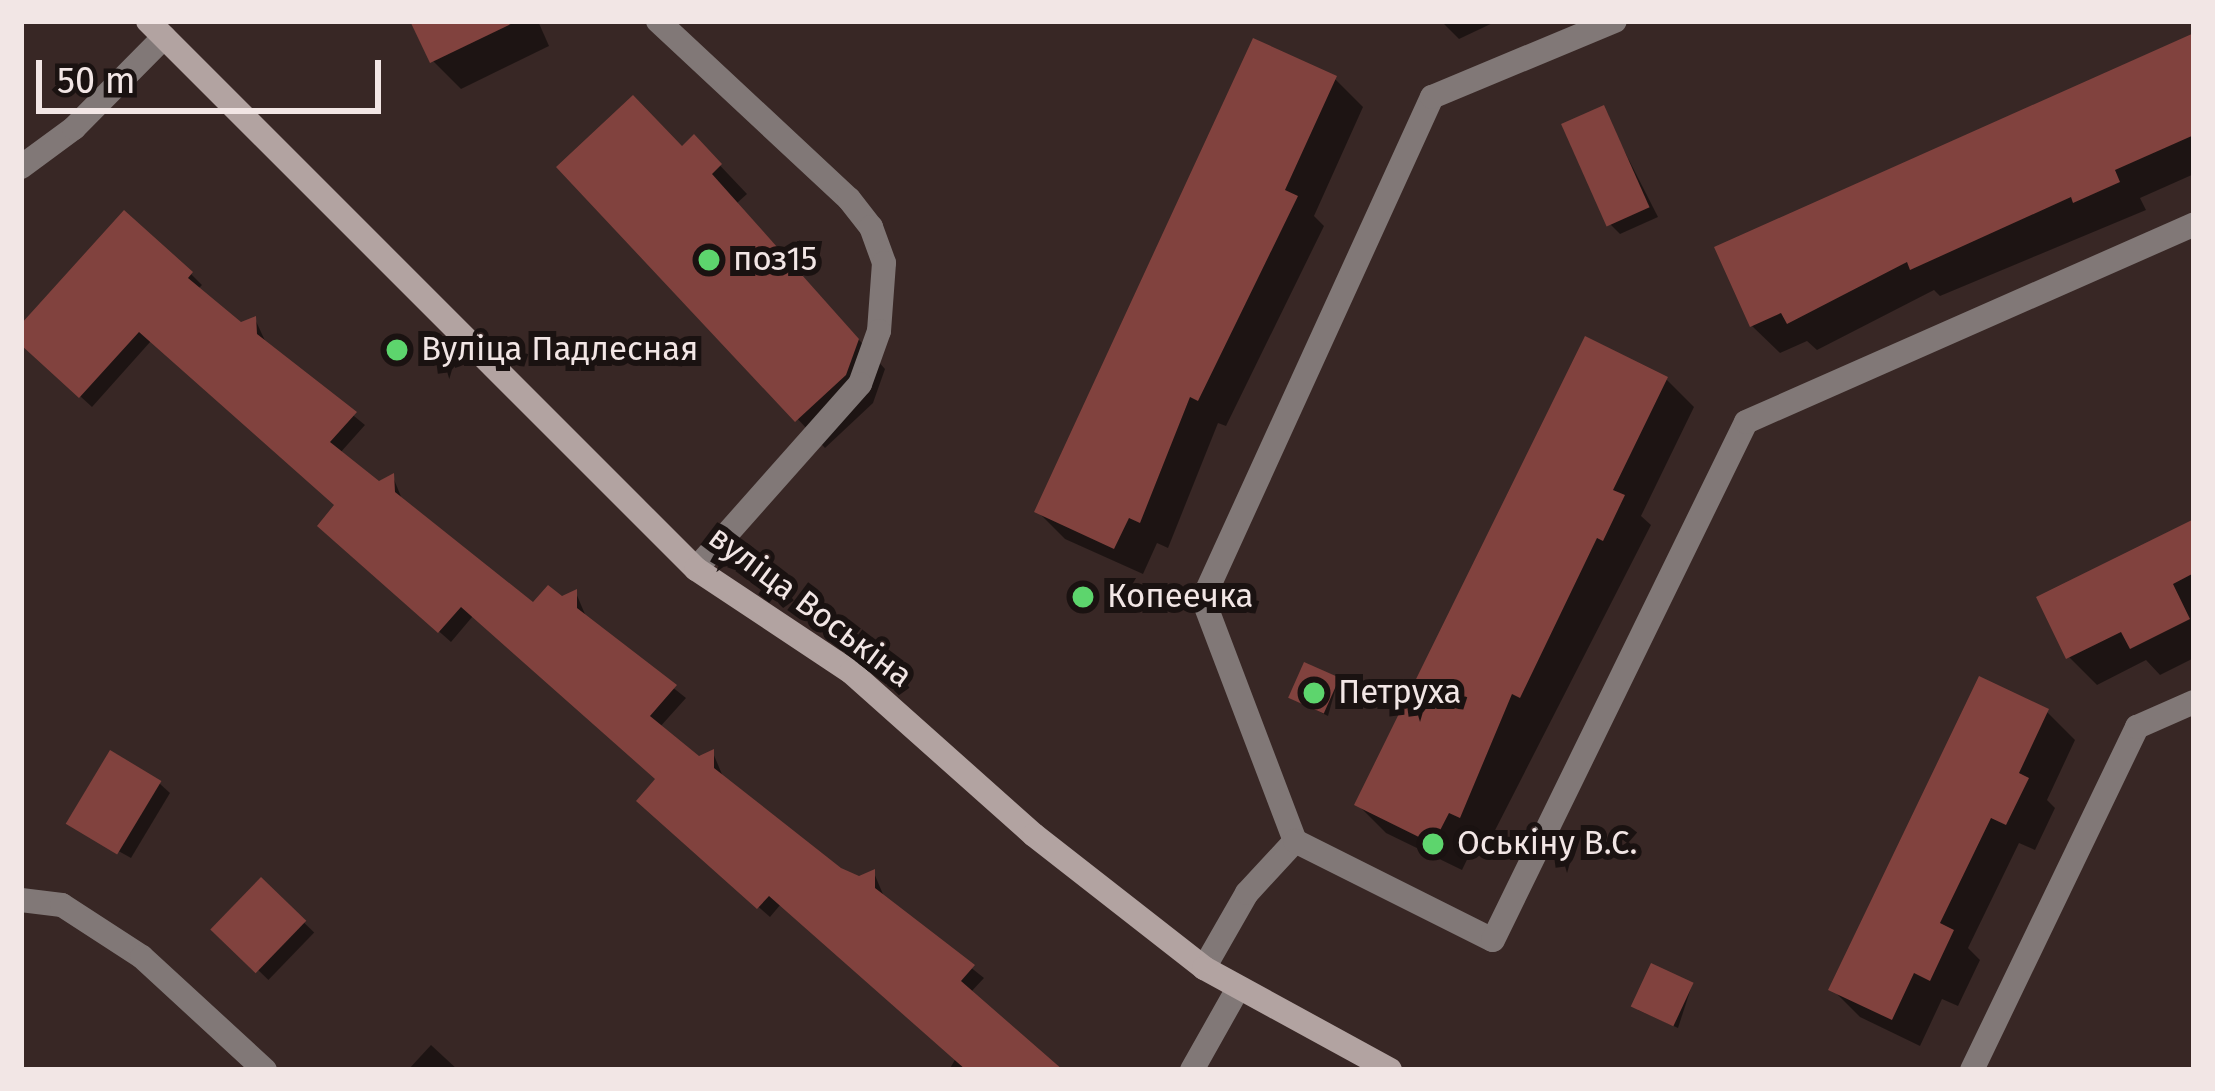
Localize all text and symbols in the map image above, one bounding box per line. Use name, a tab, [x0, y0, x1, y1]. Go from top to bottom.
scale bar	[42, 36, 387, 110]
text: 50 m	[57, 59, 136, 103]
place label: поз15	[733, 240, 817, 280]
marker: поз15	[696, 247, 722, 273]
place label: Вуліца Падлесная	[421, 330, 698, 370]
marker: Вуліца Падлесная	[384, 337, 410, 363]
street label: вуліца Воськіна	[700, 518, 920, 696]
place label: Копеечка	[1107, 577, 1253, 617]
marker: Копеечка	[1070, 584, 1096, 610]
place label: Петруха	[1338, 673, 1461, 713]
marker: Петруха	[1301, 680, 1327, 706]
place label: Оськіну В.С.	[1457, 824, 1637, 864]
marker: Оськіну В.С.	[1420, 831, 1446, 857]

